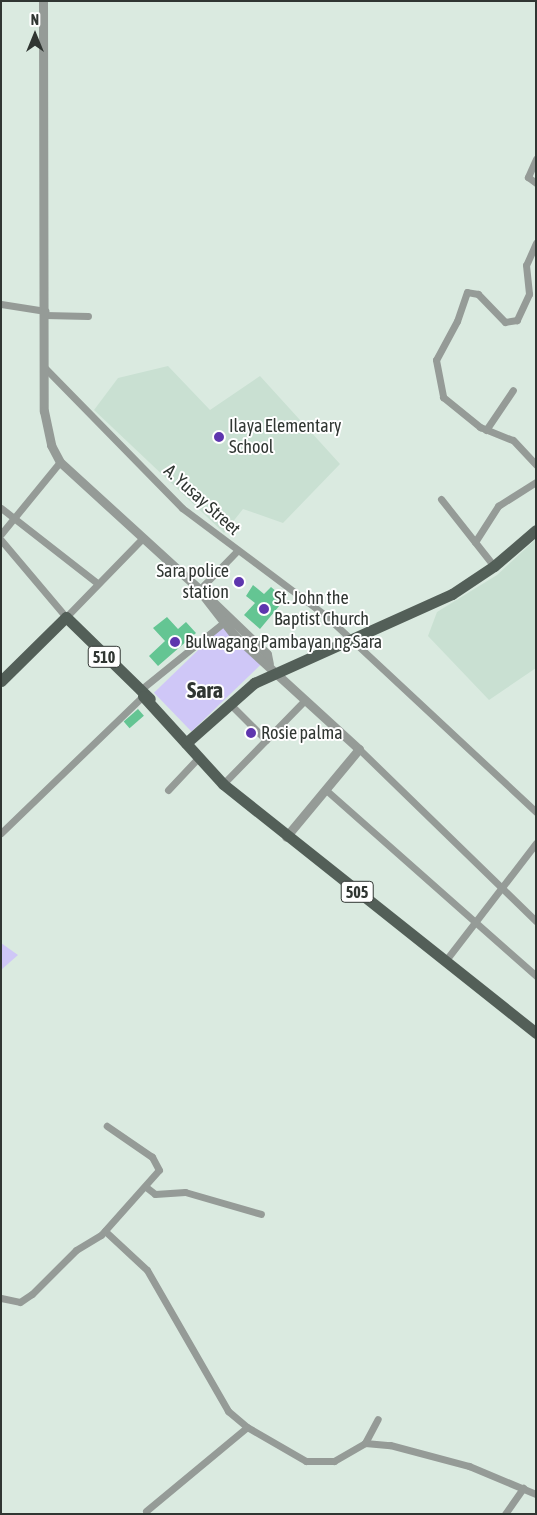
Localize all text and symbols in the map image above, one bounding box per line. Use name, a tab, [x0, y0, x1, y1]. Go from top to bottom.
north arrow	[10, 10, 60, 60]
text: N	[31, 12, 39, 28]
place label: Ilaya Elementary School	[229, 416, 341, 458]
marker: Ilaya Elementary School	[213, 431, 225, 443]
street label: A. Yusay Street	[159, 460, 245, 540]
place label: Sara police station	[157, 561, 229, 604]
marker: Sara police station	[233, 576, 245, 588]
place label: St. John the Baptist Church	[274, 588, 369, 630]
marker: St. John the Baptist Church	[258, 603, 270, 615]
place label: Bulwagang Pambayan ng Sara	[185, 631, 382, 653]
marker: Bulwagang Pambayan ng Sara	[169, 636, 181, 648]
road number: 510	[86, 644, 122, 670]
district label: Sara	[187, 678, 223, 704]
place label: Rosie palma	[261, 722, 343, 744]
marker: Rosie palma	[245, 727, 257, 739]
road number: 505	[340, 879, 374, 906]

